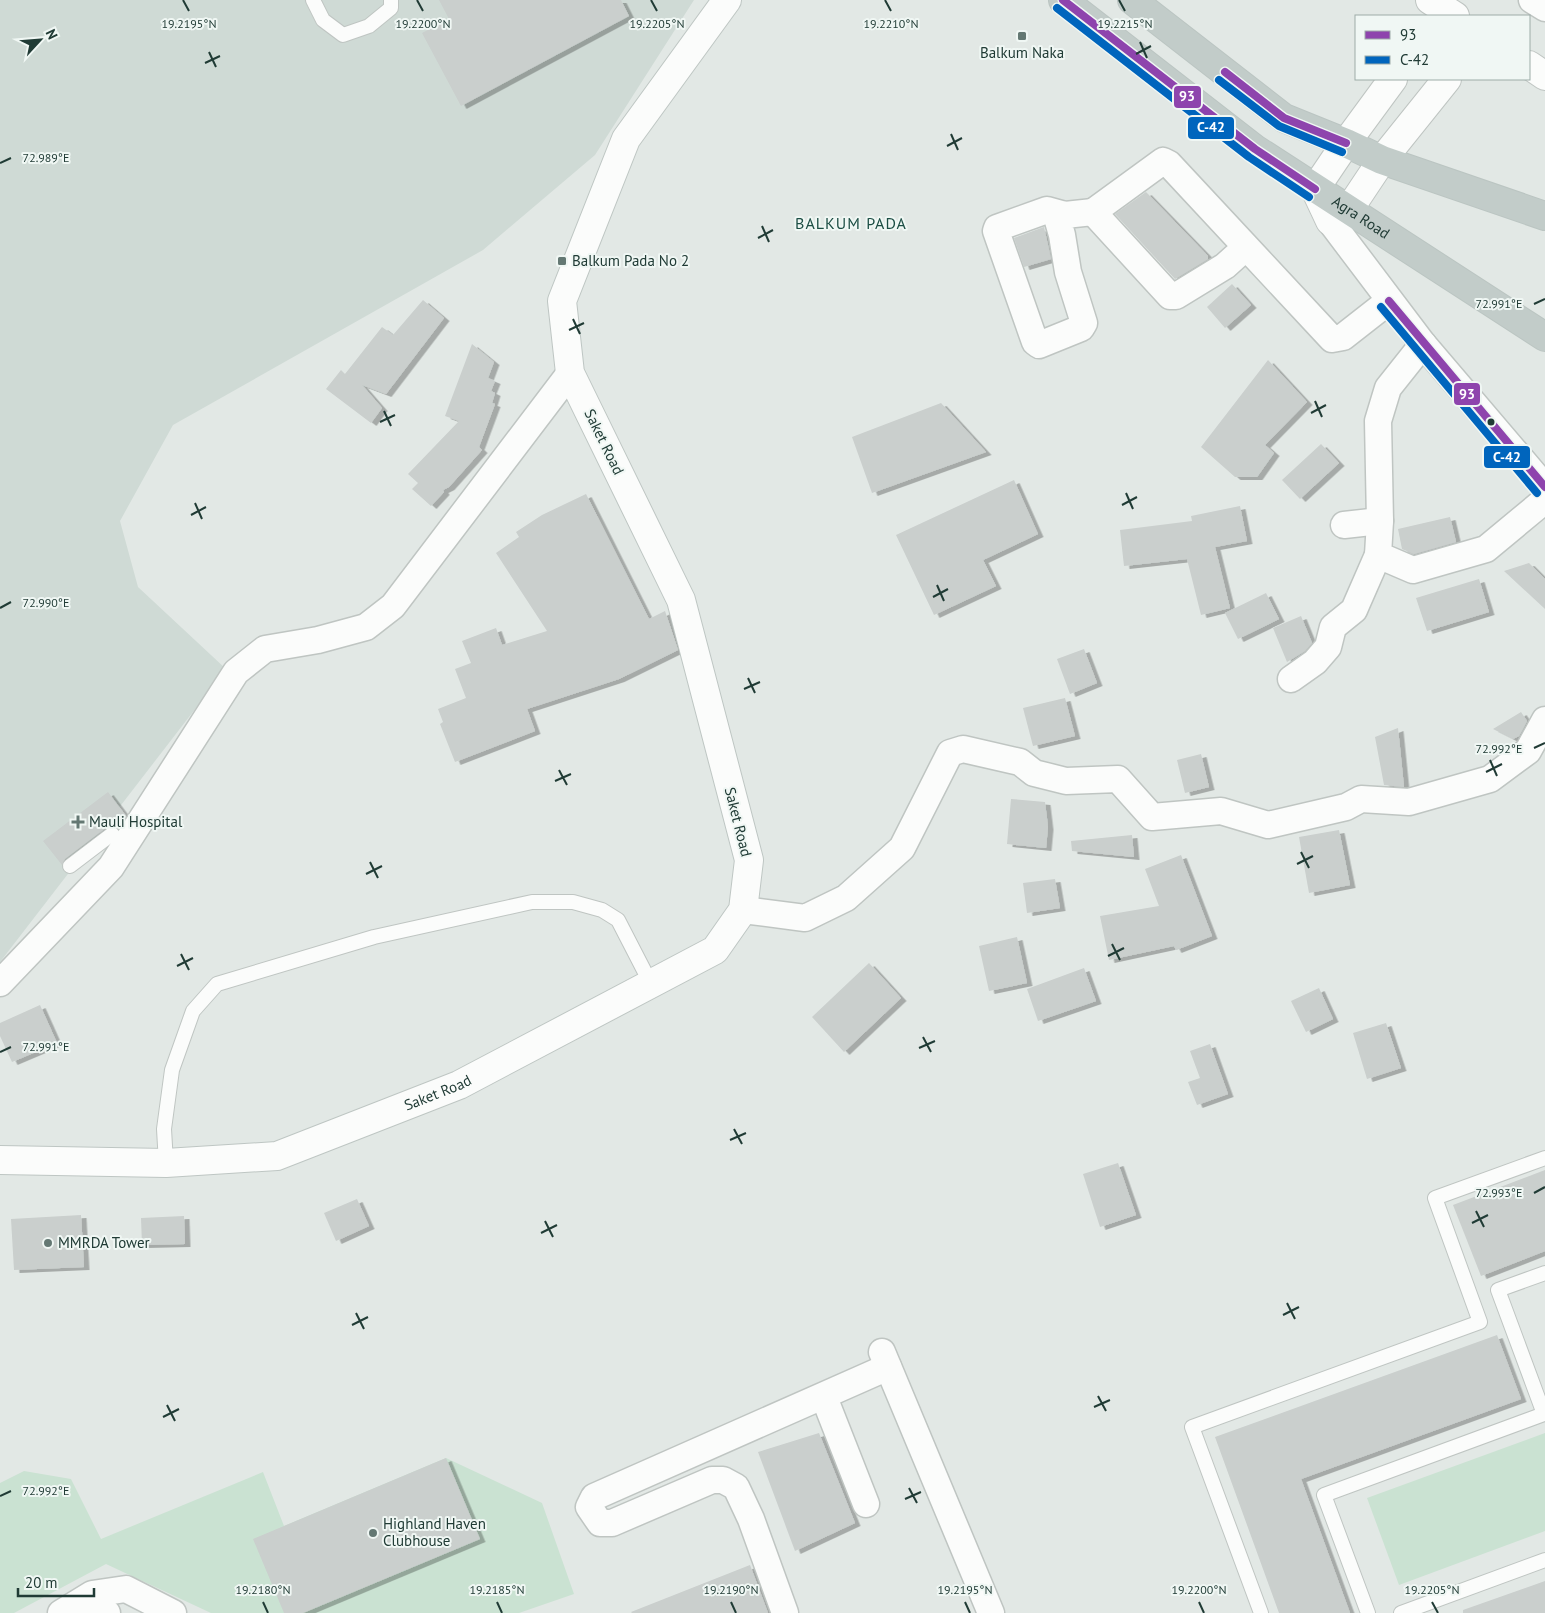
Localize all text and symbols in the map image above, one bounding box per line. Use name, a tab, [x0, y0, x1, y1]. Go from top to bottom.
north arrow	[15, 15, 65, 65]
legend	[1355, 15, 1530, 80]
text: 19.2195°N	[162, 16, 216, 31]
text: 19.2200°N	[396, 16, 450, 31]
text: 19.2205°N	[630, 16, 684, 31]
text: 19.2210°N	[864, 16, 918, 31]
text: 19.2215°N	[1098, 16, 1152, 31]
text: 93	[1400, 25, 1416, 44]
text: N	[42, 26, 62, 42]
marker: Balkum Naka	[1016, 30, 1028, 42]
place label: Balkum Naka	[980, 43, 1064, 62]
text: C-42	[1400, 50, 1429, 69]
line badge: 93	[1173, 85, 1202, 109]
text: 93	[1179, 87, 1195, 105]
line badge: C-42	[1187, 116, 1235, 140]
text: C-42	[1197, 118, 1225, 136]
text: 72.989°E	[23, 150, 69, 165]
street label: Agra Road	[1329, 191, 1393, 243]
district label: BALKUM PADA	[795, 213, 907, 233]
place label: Balkum Pada No 2	[572, 251, 689, 270]
marker: Balkum Pada No 2	[556, 255, 568, 267]
text: 72.991°E	[1476, 296, 1522, 311]
line badge: 93	[1453, 382, 1481, 406]
text: 93	[1459, 385, 1475, 403]
street label: Saket Road	[580, 406, 629, 478]
unlabelled marker	[1486, 417, 1496, 427]
line badge: C-42	[1483, 445, 1531, 469]
text: C-42	[1493, 448, 1521, 466]
text: 72.990°E	[23, 595, 69, 610]
text: 72.992°E	[1476, 741, 1522, 756]
street label: Saket Road	[721, 785, 756, 859]
place label: Mauli Hospital	[89, 812, 183, 831]
marker: Mauli Hospital	[71, 815, 85, 829]
text: 72.991°E	[23, 1039, 69, 1054]
street label: Saket Road	[401, 1070, 475, 1114]
text: 72.993°E	[1476, 1185, 1522, 1200]
place label: MMRDA Tower	[58, 1233, 150, 1252]
marker: MMRDA Tower	[42, 1237, 54, 1249]
text: 72.992°E	[23, 1483, 69, 1498]
place label: Highland Haven Clubhouse	[383, 1514, 486, 1550]
marker: Highland Haven Clubhouse	[367, 1527, 379, 1539]
scale bar	[18, 1566, 94, 1598]
text: 20 m	[25, 1573, 58, 1592]
text: 19.2180°N	[236, 1582, 290, 1597]
text: 19.2185°N	[470, 1582, 524, 1597]
text: 19.2190°N	[704, 1582, 758, 1597]
text: 19.2195°N	[938, 1582, 992, 1597]
text: 19.2200°N	[1172, 1582, 1226, 1597]
text: 19.2205°N	[1405, 1582, 1459, 1597]

